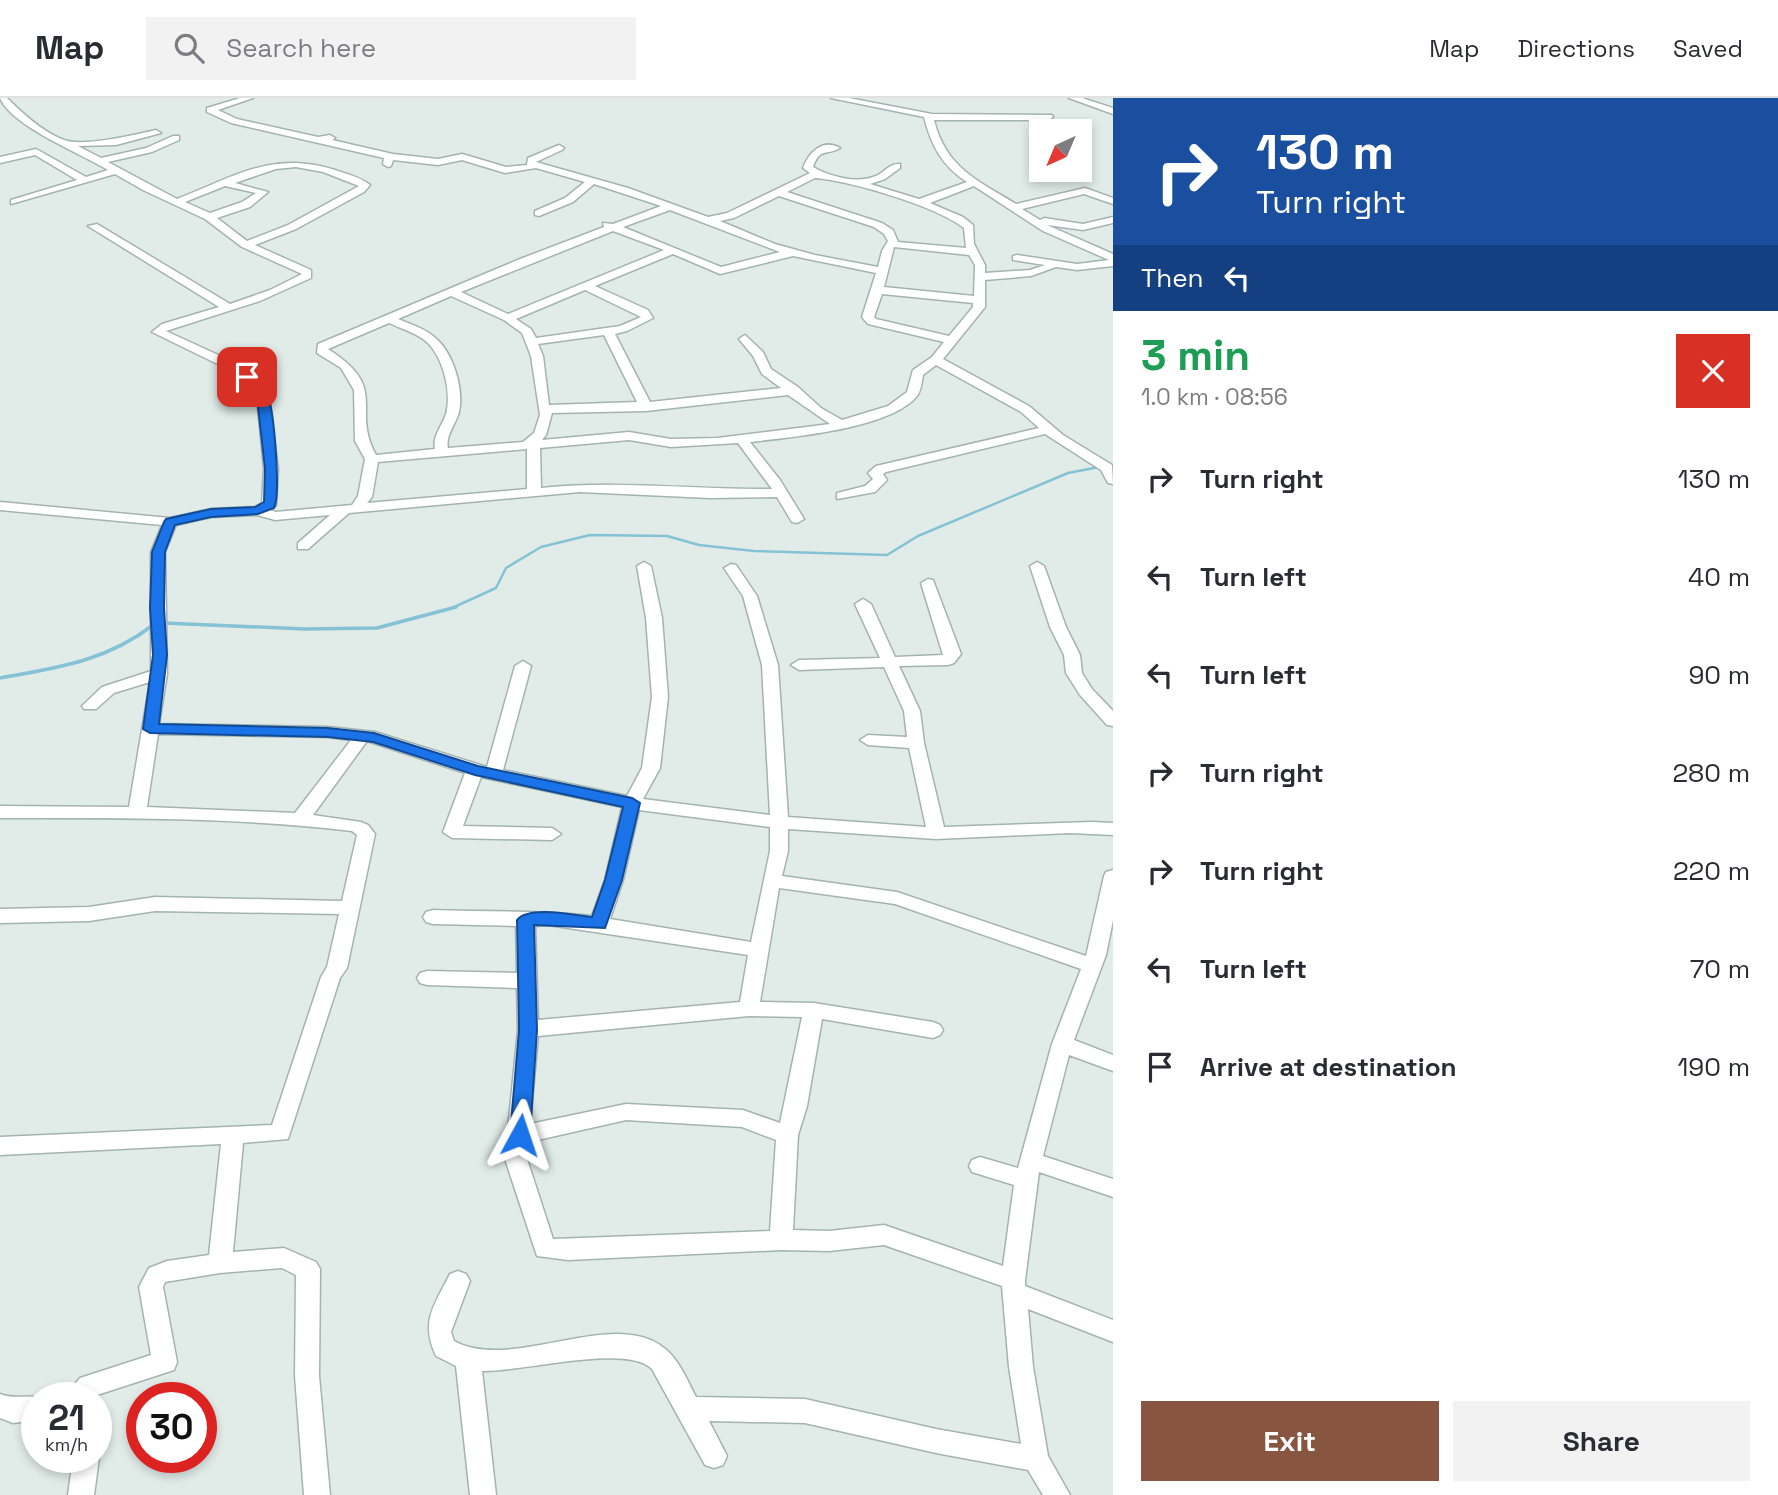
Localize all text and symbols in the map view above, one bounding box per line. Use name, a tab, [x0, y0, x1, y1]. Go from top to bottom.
search box	[146, 17, 636, 80]
text: Map	[35, 27, 104, 69]
icon: search	[170, 29, 208, 67]
text: Search here	[226, 31, 376, 65]
text: Map	[1429, 33, 1479, 64]
text: Directions	[1517, 33, 1635, 64]
text: Saved	[1673, 33, 1743, 64]
north arrow	[1029, 119, 1092, 182]
map controls	[1029, 119, 1092, 182]
text: 130 m	[1256, 121, 1394, 183]
icon: right	[1141, 126, 1232, 217]
text: Turn right	[1256, 182, 1406, 222]
icon: left	[1218, 259, 1256, 297]
text: Then	[1141, 261, 1204, 295]
text: 3 min	[1141, 329, 1250, 382]
button: close	[1676, 334, 1750, 408]
pin	[217, 347, 277, 407]
icon: arrive	[228, 358, 266, 396]
text: 1.0 km · 08:56	[1141, 382, 1288, 412]
icon: right	[1141, 460, 1179, 498]
text: Turn right	[1200, 462, 1324, 496]
text: 130 m	[1678, 462, 1750, 496]
icon: left	[1141, 558, 1179, 596]
text: Turn left	[1200, 560, 1307, 594]
text: 40 m	[1688, 560, 1750, 594]
icon: left	[1141, 656, 1179, 694]
text: Turn left	[1200, 658, 1307, 692]
text: 90 m	[1688, 658, 1750, 692]
icon: right	[1141, 754, 1179, 792]
text: Turn right	[1200, 756, 1324, 790]
text: 280 m	[1672, 756, 1750, 790]
icon: right	[1141, 852, 1179, 890]
text: Turn right	[1200, 854, 1324, 888]
text: 220 m	[1673, 854, 1750, 888]
icon: left	[1141, 950, 1179, 988]
text: Turn left	[1200, 952, 1307, 986]
text: 70 m	[1690, 952, 1750, 986]
icon: arrive	[1141, 1048, 1179, 1086]
text: Arrive at destination	[1200, 1050, 1457, 1084]
text: 190 m	[1678, 1050, 1750, 1084]
position arrow	[483, 1098, 557, 1172]
speed limit sign: 30	[126, 1382, 217, 1473]
text: 21	[48, 1396, 85, 1440]
button: Exit	[1141, 1401, 1439, 1481]
button: Share	[1453, 1401, 1750, 1481]
text: km/h	[45, 1433, 88, 1456]

